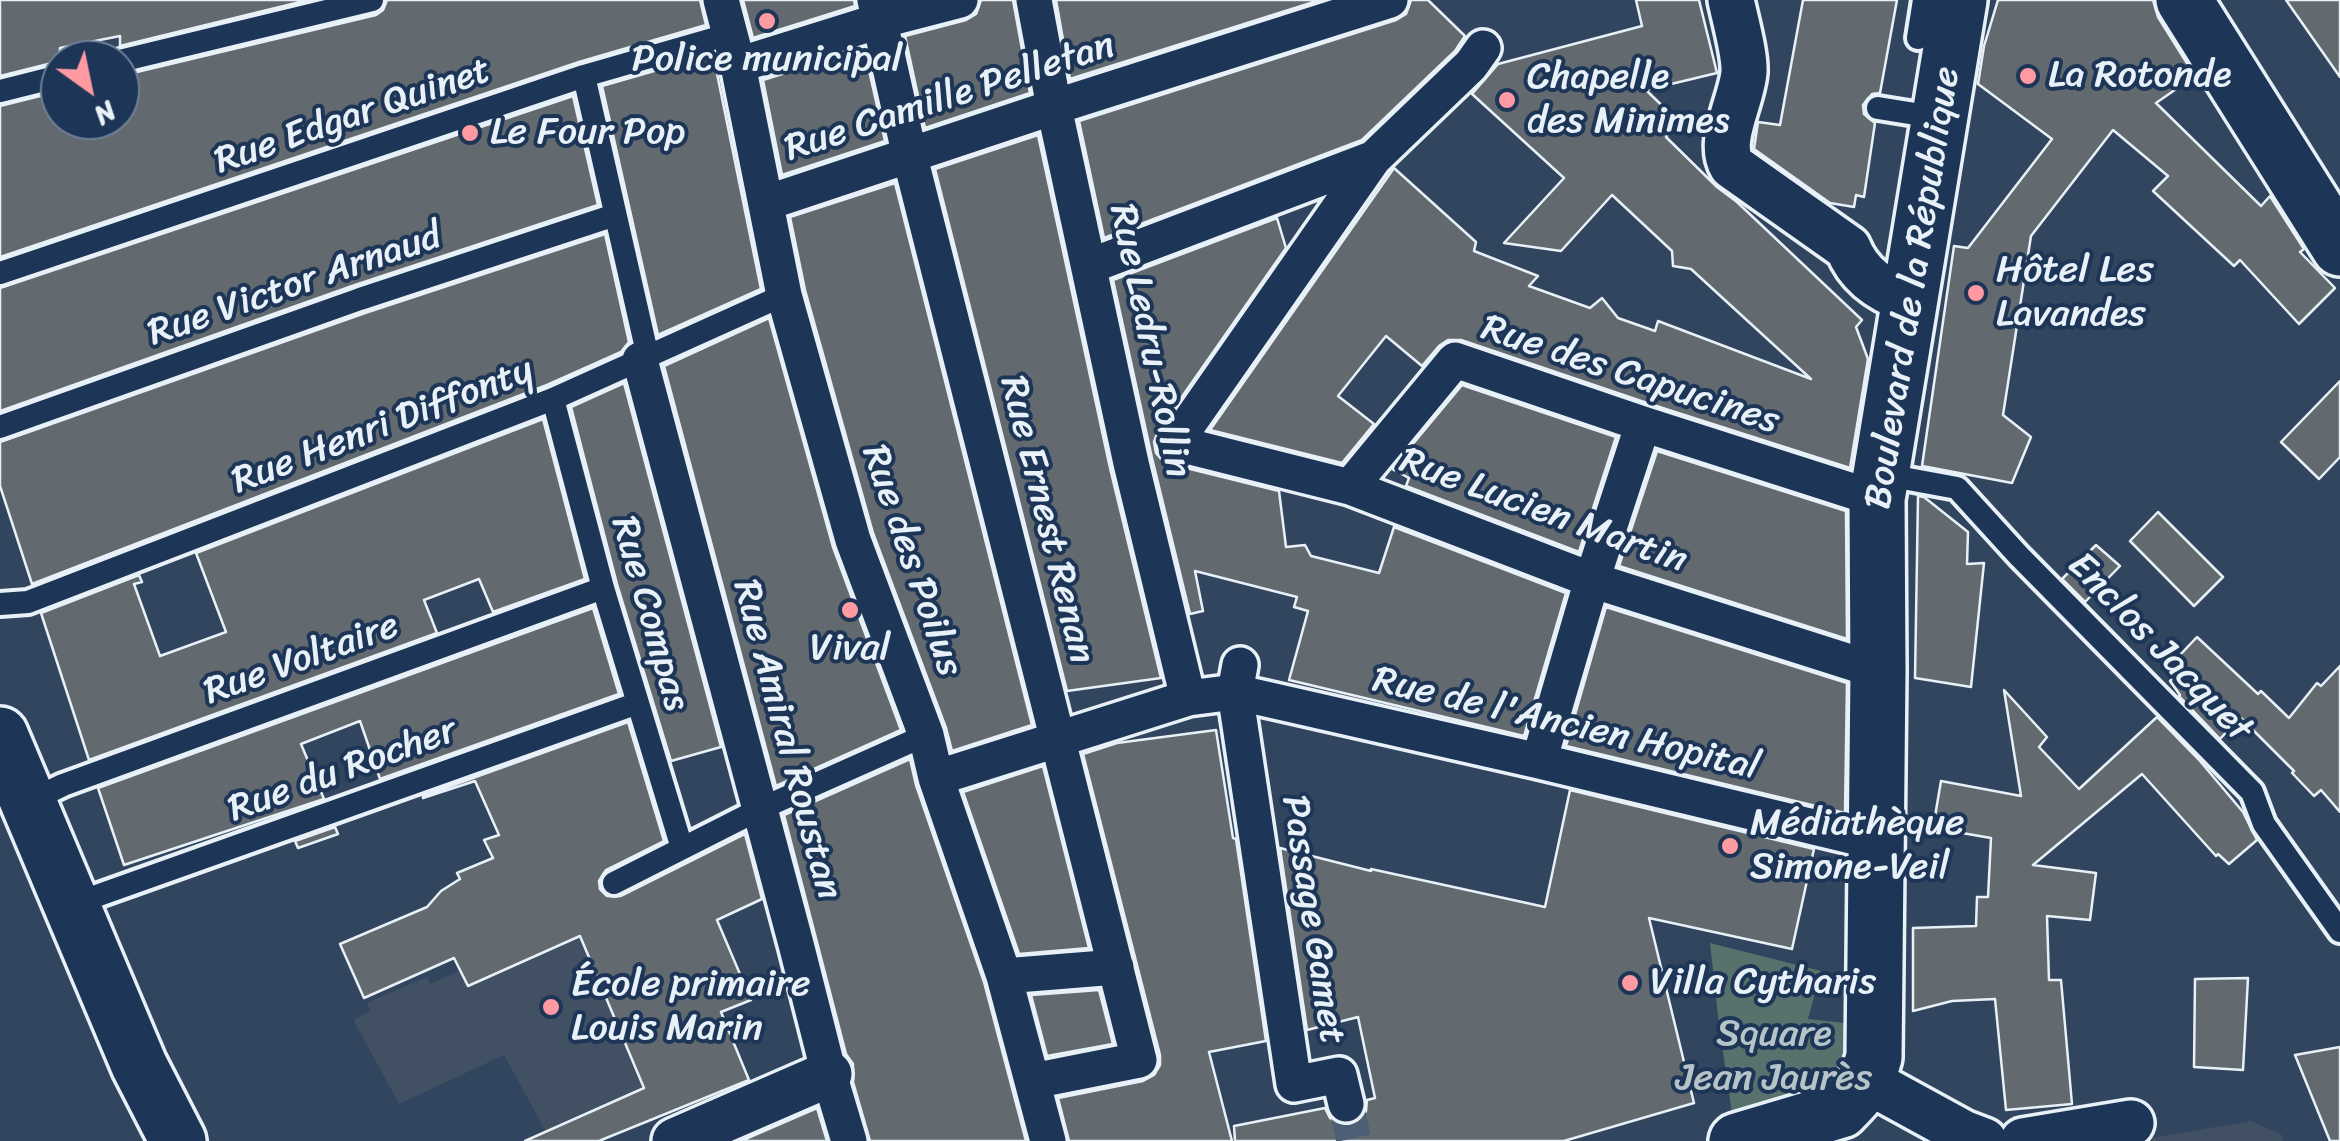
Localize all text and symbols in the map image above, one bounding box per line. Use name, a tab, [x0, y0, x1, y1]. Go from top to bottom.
marker: Police municipal	[756, 10, 778, 32]
street label: Rue Camille Pelletan	[779, 23, 1121, 173]
place label: Police municipal	[632, 37, 902, 83]
north arrow	[40, 40, 140, 140]
street label: Rue Edgar Quinet	[209, 48, 497, 186]
place label: La Rotonde	[2048, 53, 2232, 99]
place label: Chapelle des Minimes	[1527, 55, 1729, 144]
street label: Boulevard de la République	[1856, 64, 1972, 512]
marker: La Rotonde	[2017, 65, 2039, 87]
text: N	[84, 88, 127, 140]
marker: Chapelle des Minimes	[1496, 89, 1518, 111]
place label: Le Four Pop	[490, 110, 685, 156]
marker: Le Four Pop	[459, 122, 481, 144]
street label: Rue Ledru-Rollin	[1098, 200, 1200, 482]
street label: Rue Victor Arnaud	[143, 215, 447, 357]
place label: Hôtel Les Lavandes	[1996, 248, 2154, 338]
marker: Hôtel Les Lavandes	[1965, 282, 1987, 304]
street label: Rue des Capucines	[1476, 306, 1784, 446]
street label: Rue Henri Diffonty	[226, 349, 540, 505]
street label: Rue Ernest Renan	[988, 372, 1104, 668]
street label: Rue Lucien Martin	[1393, 439, 1693, 585]
street label: Rue des Poilus	[850, 440, 972, 682]
street label: Rue Compas	[600, 512, 698, 716]
street label: Enclos Jacquet	[2057, 544, 2261, 752]
street label: Rue Amiral Roustan	[721, 575, 851, 905]
marker: Vival	[839, 599, 861, 621]
street label: Rue Voltaire	[199, 604, 405, 716]
place label: Vival	[810, 626, 890, 672]
street label: Rue de l'Ancien Hopital	[1368, 658, 1764, 792]
street label: Rue du Rocher	[223, 709, 463, 833]
street label: Passage Gamet	[1270, 792, 1354, 1048]
place label: Médiathèque Simone-Veil	[1750, 801, 1965, 891]
marker: Médiathèque Simone-Veil	[1719, 835, 1741, 857]
place label: Villa Cytharis	[1650, 960, 1876, 1006]
place label: École primaire Louis Marin	[571, 962, 811, 1052]
marker: Villa Cytharis	[1619, 972, 1641, 994]
marker: École primaire Louis Marin	[540, 996, 562, 1018]
park label: Square Jean Jaurès	[1676, 1012, 1872, 1102]

